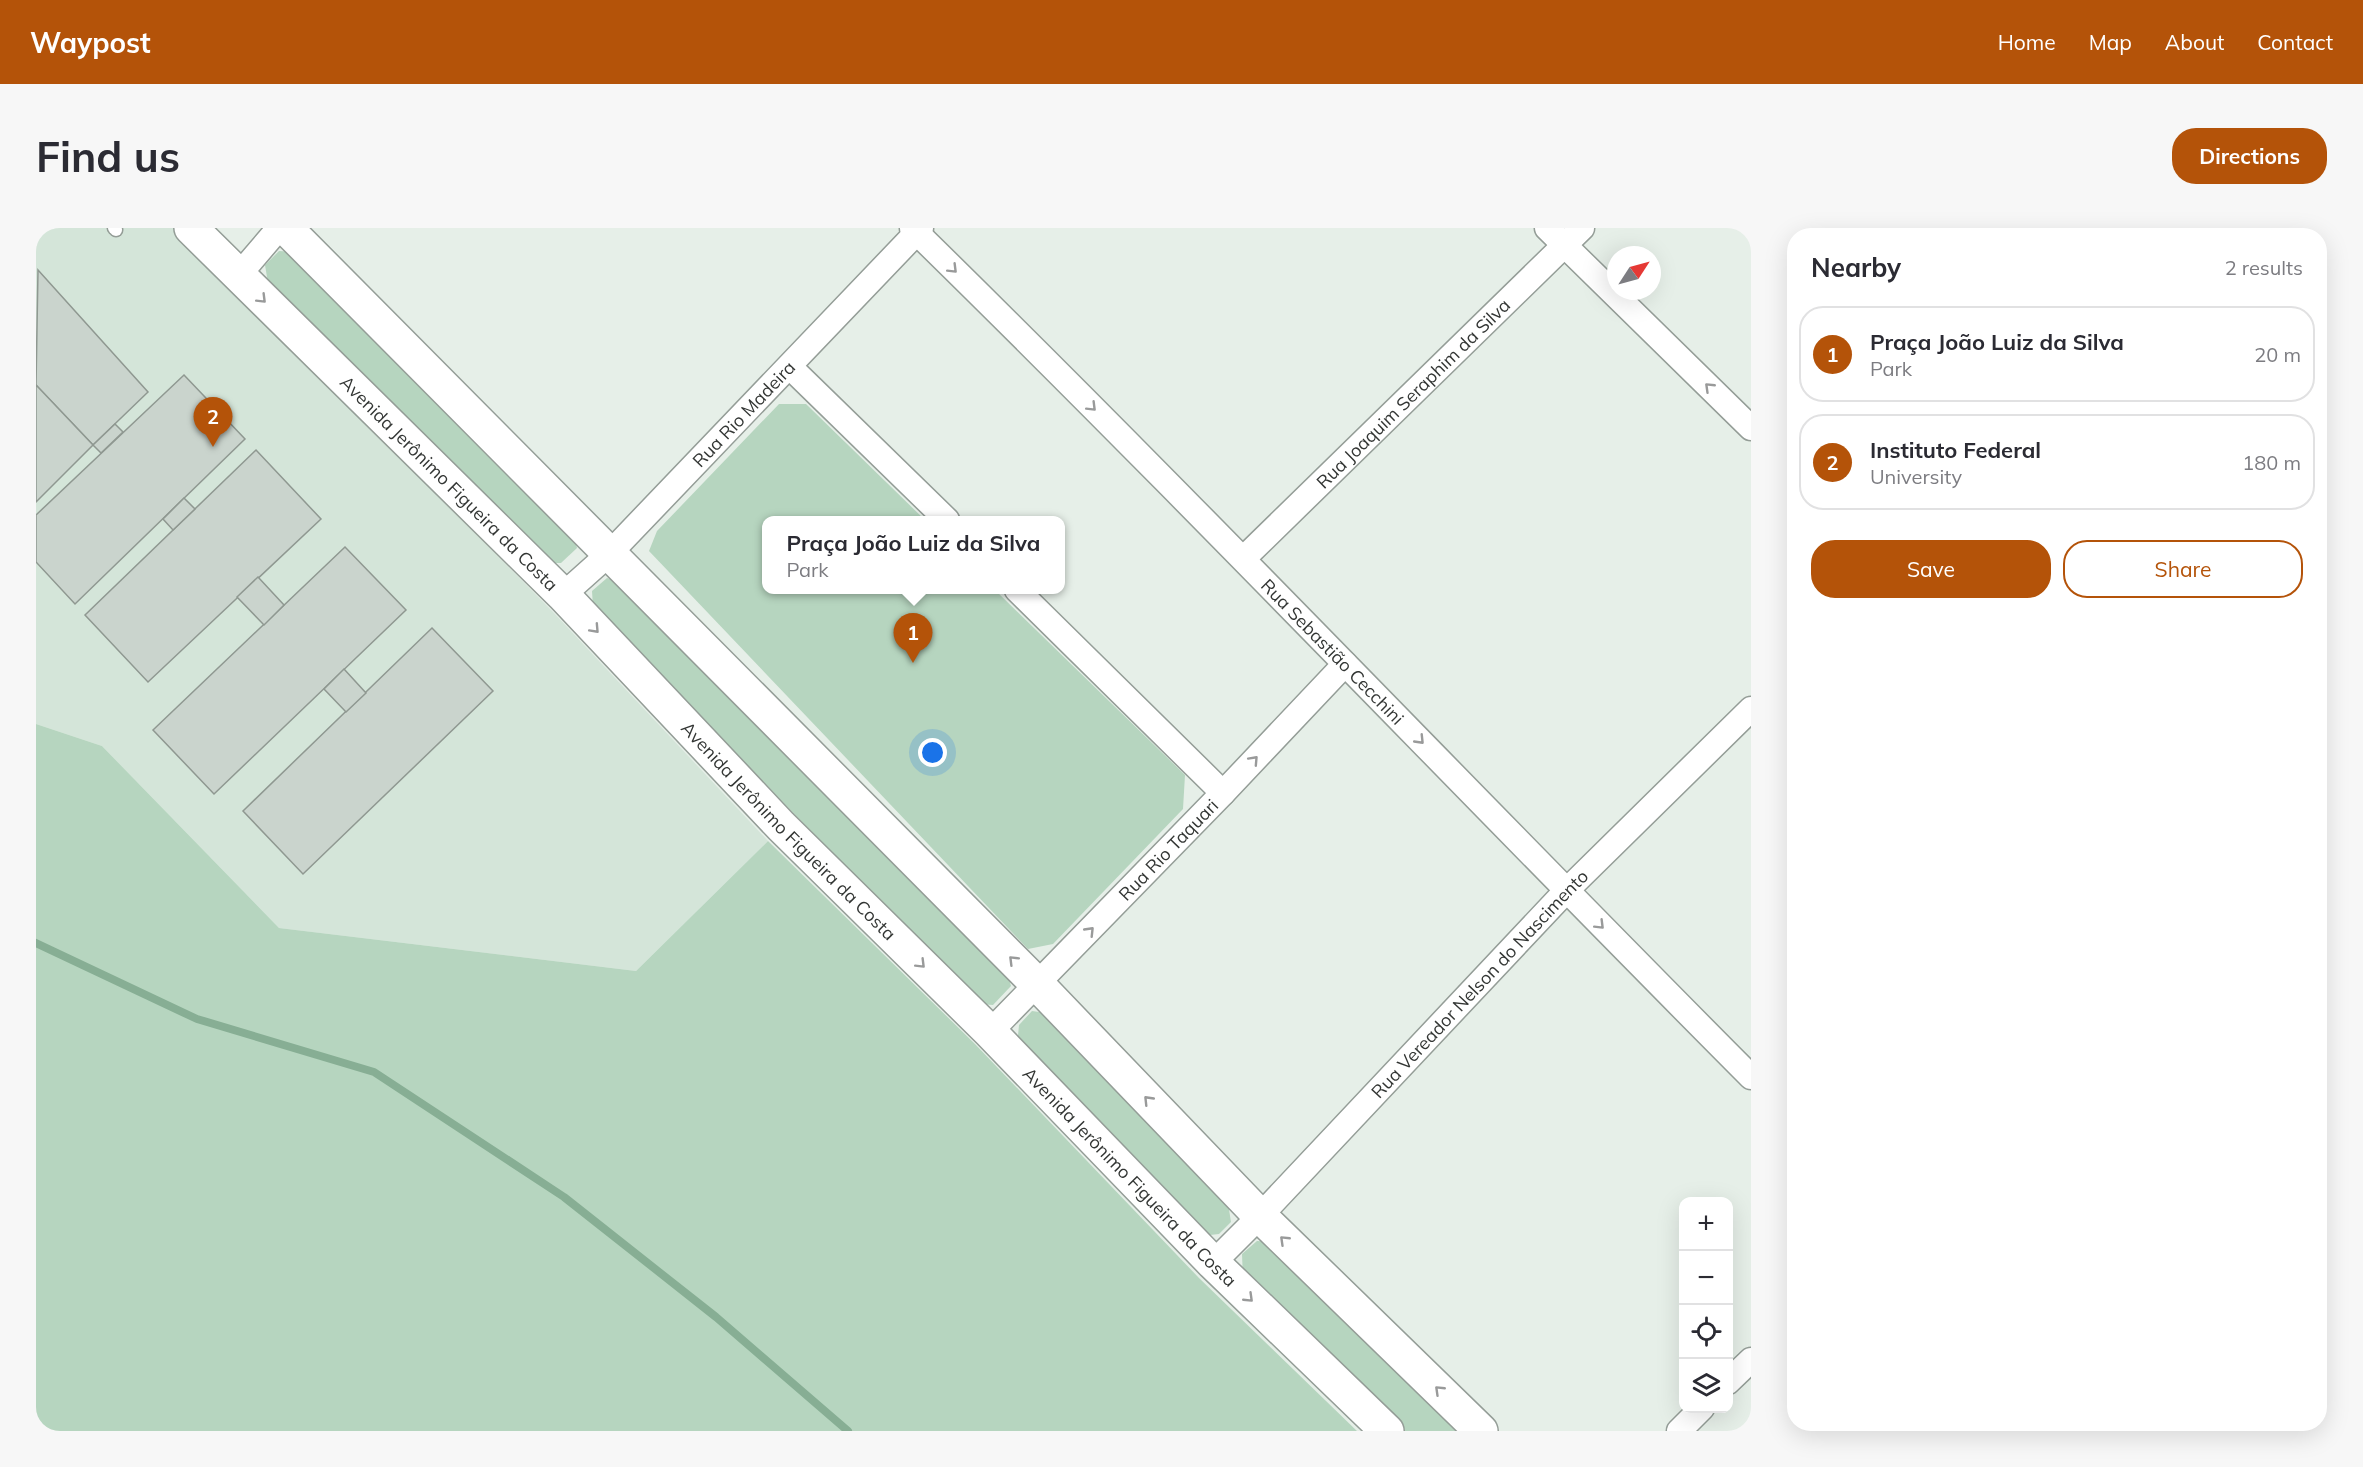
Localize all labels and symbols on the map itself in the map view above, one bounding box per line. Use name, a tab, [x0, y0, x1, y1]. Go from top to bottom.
north arrow	[1607, 246, 1661, 300]
one-way arrow	[946, 262, 957, 273]
one-way arrow	[255, 292, 266, 303]
street label: Rua Joaquim Seraphim da Silva	[1311, 293, 1515, 493]
street label: Rua Rio Madeira	[687, 356, 800, 472]
street label: Avenida Jerônimo Figueira da Costa	[336, 370, 563, 596]
one-way arrow	[1706, 383, 1716, 394]
pin: 2	[194, 398, 232, 447]
one-way arrow	[1084, 399, 1095, 410]
street label: Rua Sebastião Cecchini	[1256, 574, 1409, 729]
pin: 1	[894, 614, 932, 663]
one-way arrow	[587, 621, 598, 632]
street label: Avenida Jerônimo Figueira da Costa	[677, 716, 901, 945]
one-way arrow	[1412, 733, 1423, 744]
your location	[918, 738, 947, 767]
one-way arrow	[1247, 756, 1258, 767]
street label: Rua Rio Taquari	[1113, 794, 1223, 905]
street label: Rua Vereador Nelson do Nascimento	[1366, 864, 1593, 1103]
one-way arrow	[1593, 918, 1604, 928]
one-way arrow	[1082, 927, 1093, 938]
one-way arrow	[1009, 956, 1020, 967]
one-way arrow	[913, 957, 924, 968]
street label: Avenida Jerônimo Figueira da Costa	[1018, 1062, 1242, 1291]
one-way arrow	[1144, 1096, 1155, 1106]
one-way arrow	[1280, 1236, 1290, 1247]
one-way arrow	[1242, 1291, 1253, 1302]
one-way arrow	[1435, 1387, 1446, 1398]

